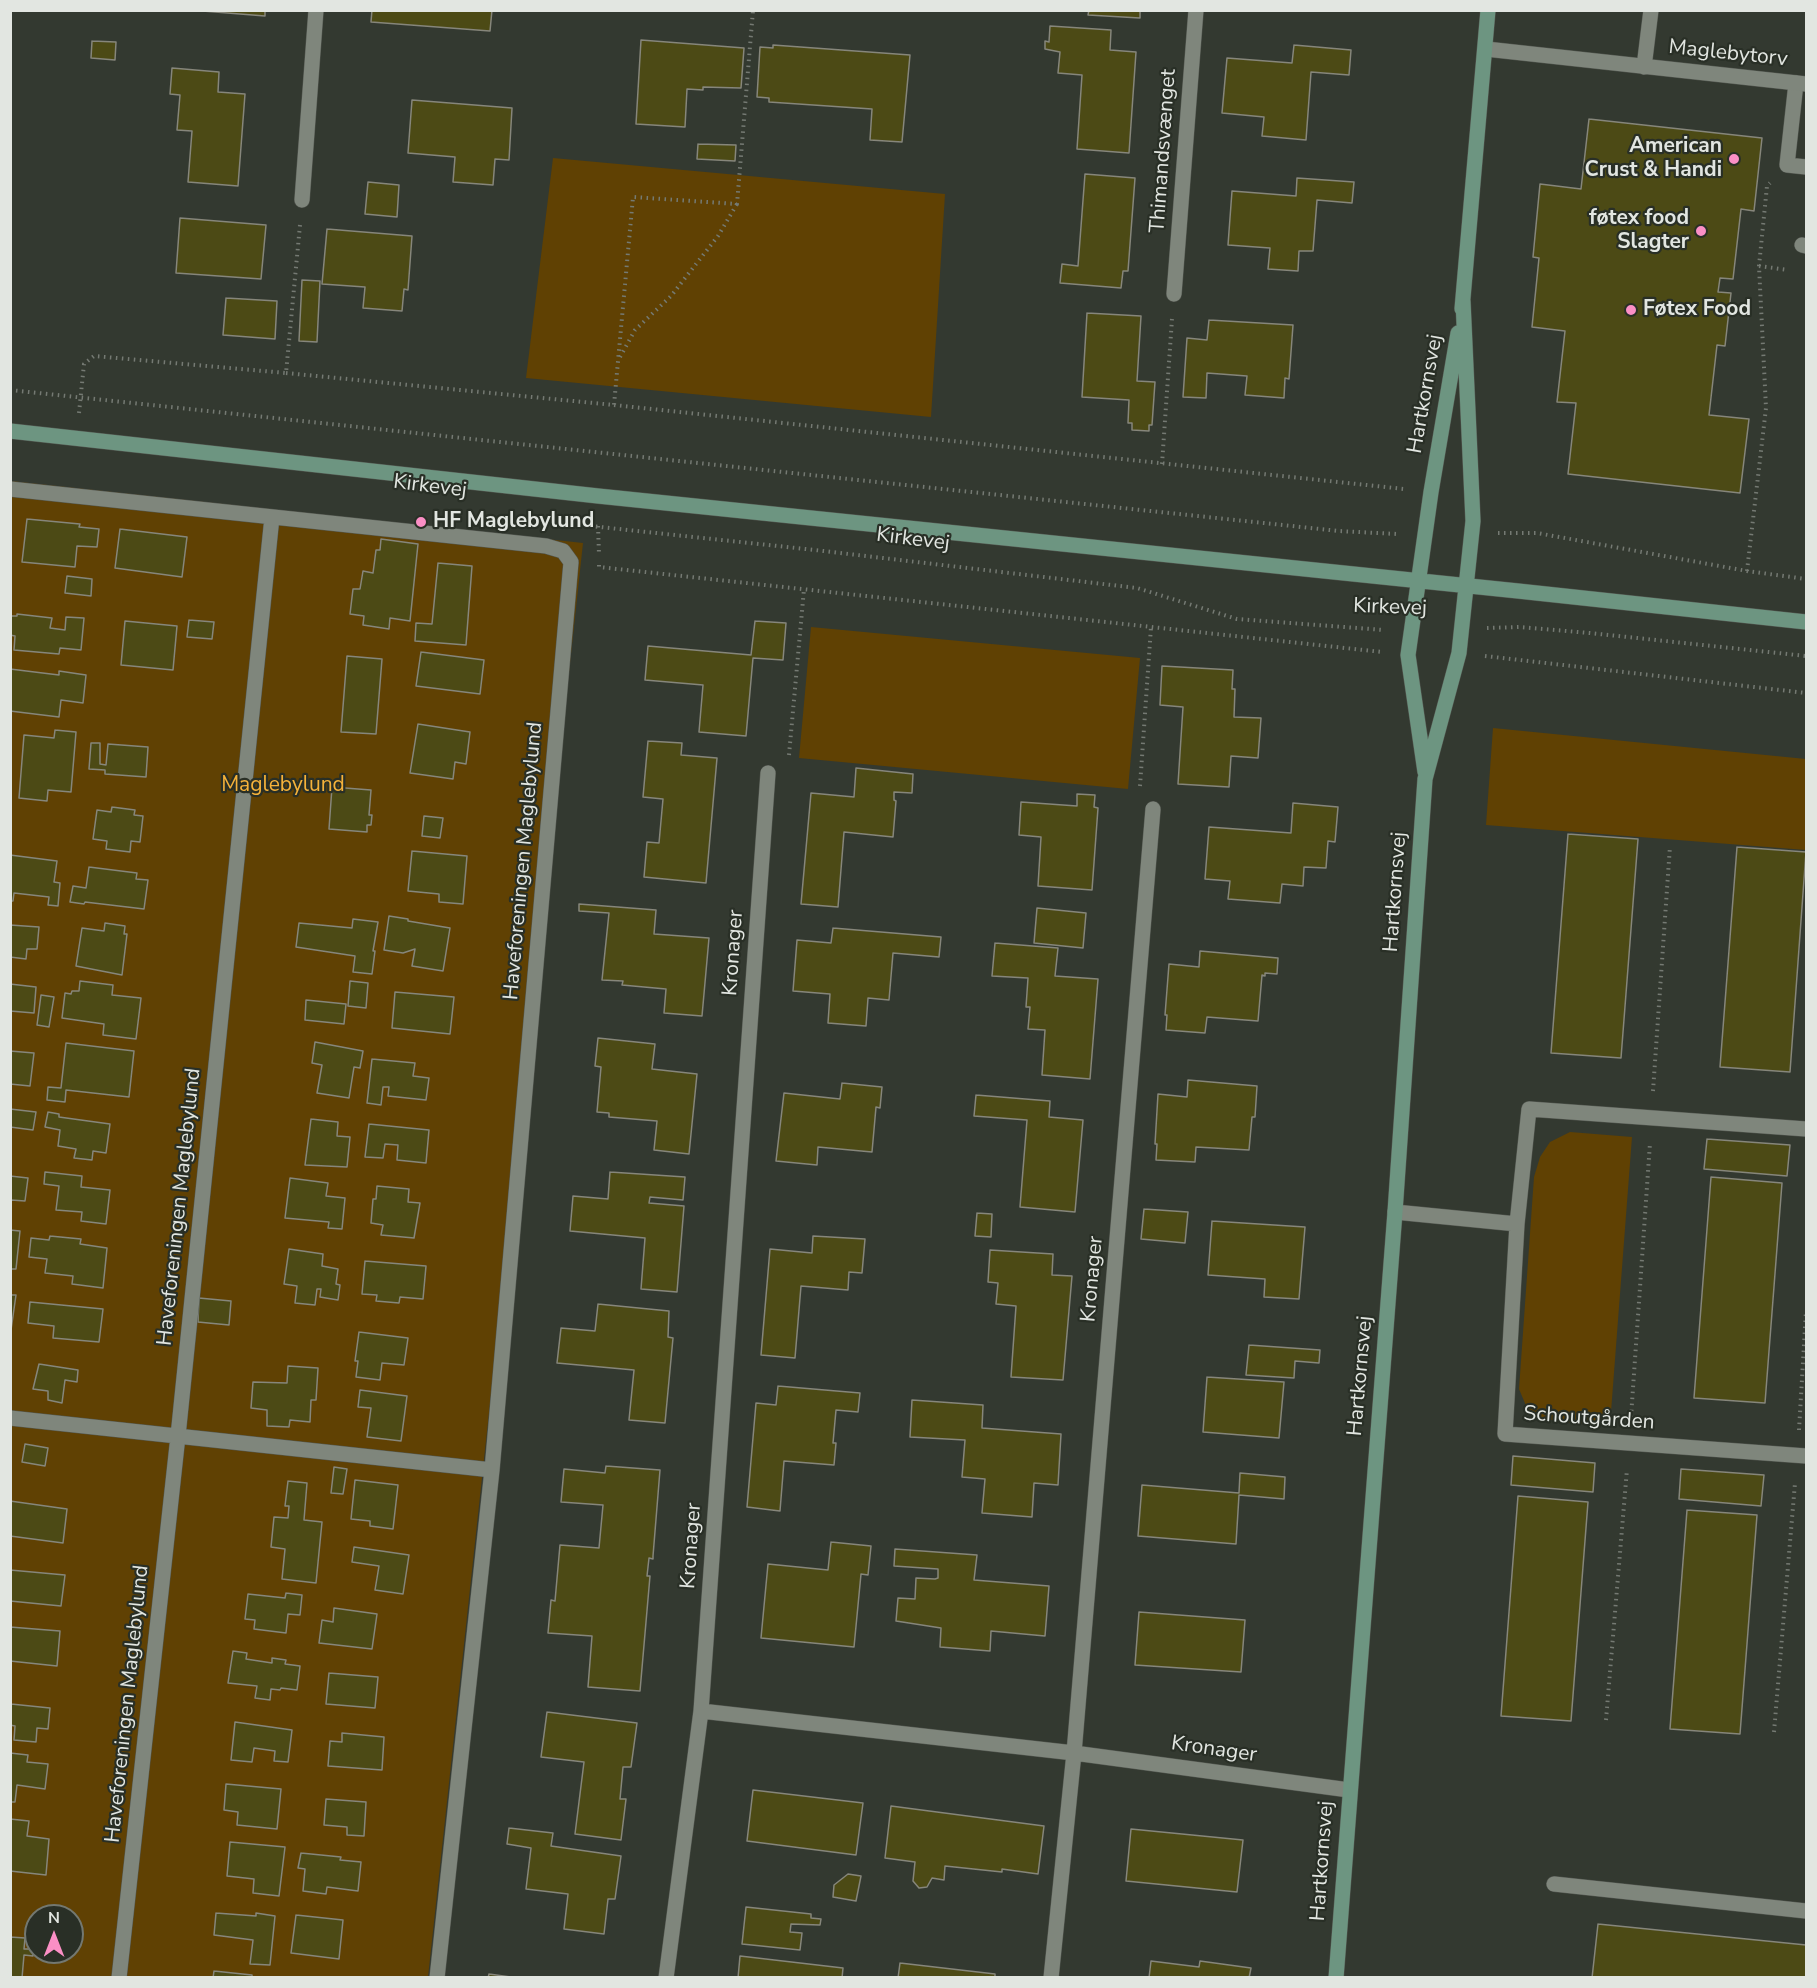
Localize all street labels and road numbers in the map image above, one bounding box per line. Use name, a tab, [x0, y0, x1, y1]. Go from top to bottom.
street label: Maglebytorv	[1667, 35, 1789, 73]
street label: Thimandsvænget	[1146, 68, 1182, 234]
street label: Hartkornsvej	[1403, 332, 1449, 456]
street label: Kirkevej	[392, 470, 468, 504]
street label: Kirkevej	[875, 523, 951, 557]
street label: Kirkevej	[1353, 594, 1427, 622]
street label: Haveforeningen Maglebylund	[499, 721, 549, 1001]
street label: Hartkornsvej	[1379, 831, 1413, 953]
street label: Kronager	[718, 909, 750, 997]
street label: Haveforeningen Maglebylund	[153, 1067, 207, 1347]
street label: Kronager	[1077, 1235, 1109, 1323]
street label: Hartkornsvej	[1343, 1315, 1379, 1437]
street label: Schoutgården	[1523, 1402, 1655, 1436]
street label: Kronager	[676, 1502, 708, 1590]
street label: Haveforeningen Maglebylund	[101, 1564, 155, 1844]
street label: Kronager	[1170, 1732, 1258, 1768]
street label: Hartkornsvej	[1306, 1800, 1340, 1922]

